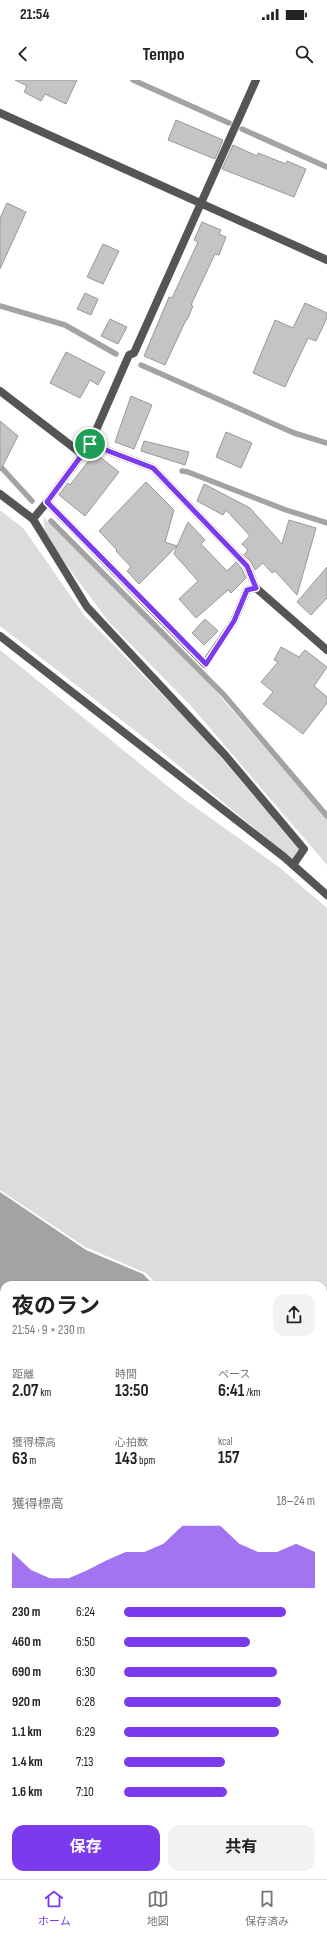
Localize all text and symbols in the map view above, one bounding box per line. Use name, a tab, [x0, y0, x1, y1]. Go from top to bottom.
text: 21:54	[20, 5, 49, 24]
icon: back	[12, 43, 34, 65]
icon: search	[293, 43, 315, 65]
text: Tempo	[142, 44, 185, 65]
pin	[73, 427, 107, 461]
icon: arrive	[79, 433, 101, 455]
text: 夜のラン	[12, 1293, 100, 1320]
button: share	[273, 1294, 315, 1336]
text: 21:54 · 9 × 230 m	[12, 1322, 85, 1338]
text: 距離	[12, 1368, 34, 1381]
text: 時間	[115, 1368, 137, 1381]
text: ペース	[218, 1368, 250, 1381]
text: 2.07	[12, 1381, 38, 1401]
text: 13:50	[115, 1381, 149, 1401]
text: 6:41	[218, 1381, 244, 1401]
text: km	[38, 1386, 51, 1399]
text: /km	[244, 1386, 260, 1399]
text: kcal	[218, 1435, 233, 1448]
text: 獲得標高	[12, 1436, 56, 1449]
text: 心拍数	[115, 1436, 148, 1449]
text: 157	[218, 1448, 240, 1468]
text: 63	[12, 1449, 28, 1469]
text: 143	[115, 1449, 137, 1469]
text: m	[28, 1454, 36, 1467]
text: bpm	[137, 1454, 155, 1467]
text: 18–24 m	[276, 1493, 315, 1509]
text: 獲得標高	[12, 1496, 64, 1512]
text: 230 m	[12, 1604, 40, 1620]
text: 6:24	[76, 1604, 95, 1620]
text: 460 m	[12, 1634, 41, 1650]
text: 6:50	[76, 1634, 95, 1650]
text: 690 m	[12, 1664, 41, 1680]
text: 6:30	[76, 1664, 95, 1680]
text: 920 m	[12, 1694, 41, 1710]
text: 6:28	[76, 1694, 95, 1710]
text: 1.1 km	[12, 1724, 42, 1740]
text: 6:29	[76, 1724, 95, 1740]
text: 1.4 km	[12, 1754, 43, 1770]
text: 7:13	[76, 1754, 94, 1770]
text: 1.6 km	[12, 1784, 42, 1800]
text: 7:10	[76, 1784, 94, 1800]
button: 保存	[12, 1825, 160, 1871]
button: 共有	[168, 1825, 315, 1871]
tab: ホーム	[38, 1888, 71, 1928]
tab: 地図	[147, 1888, 169, 1928]
tab: 保存済み	[245, 1888, 289, 1928]

